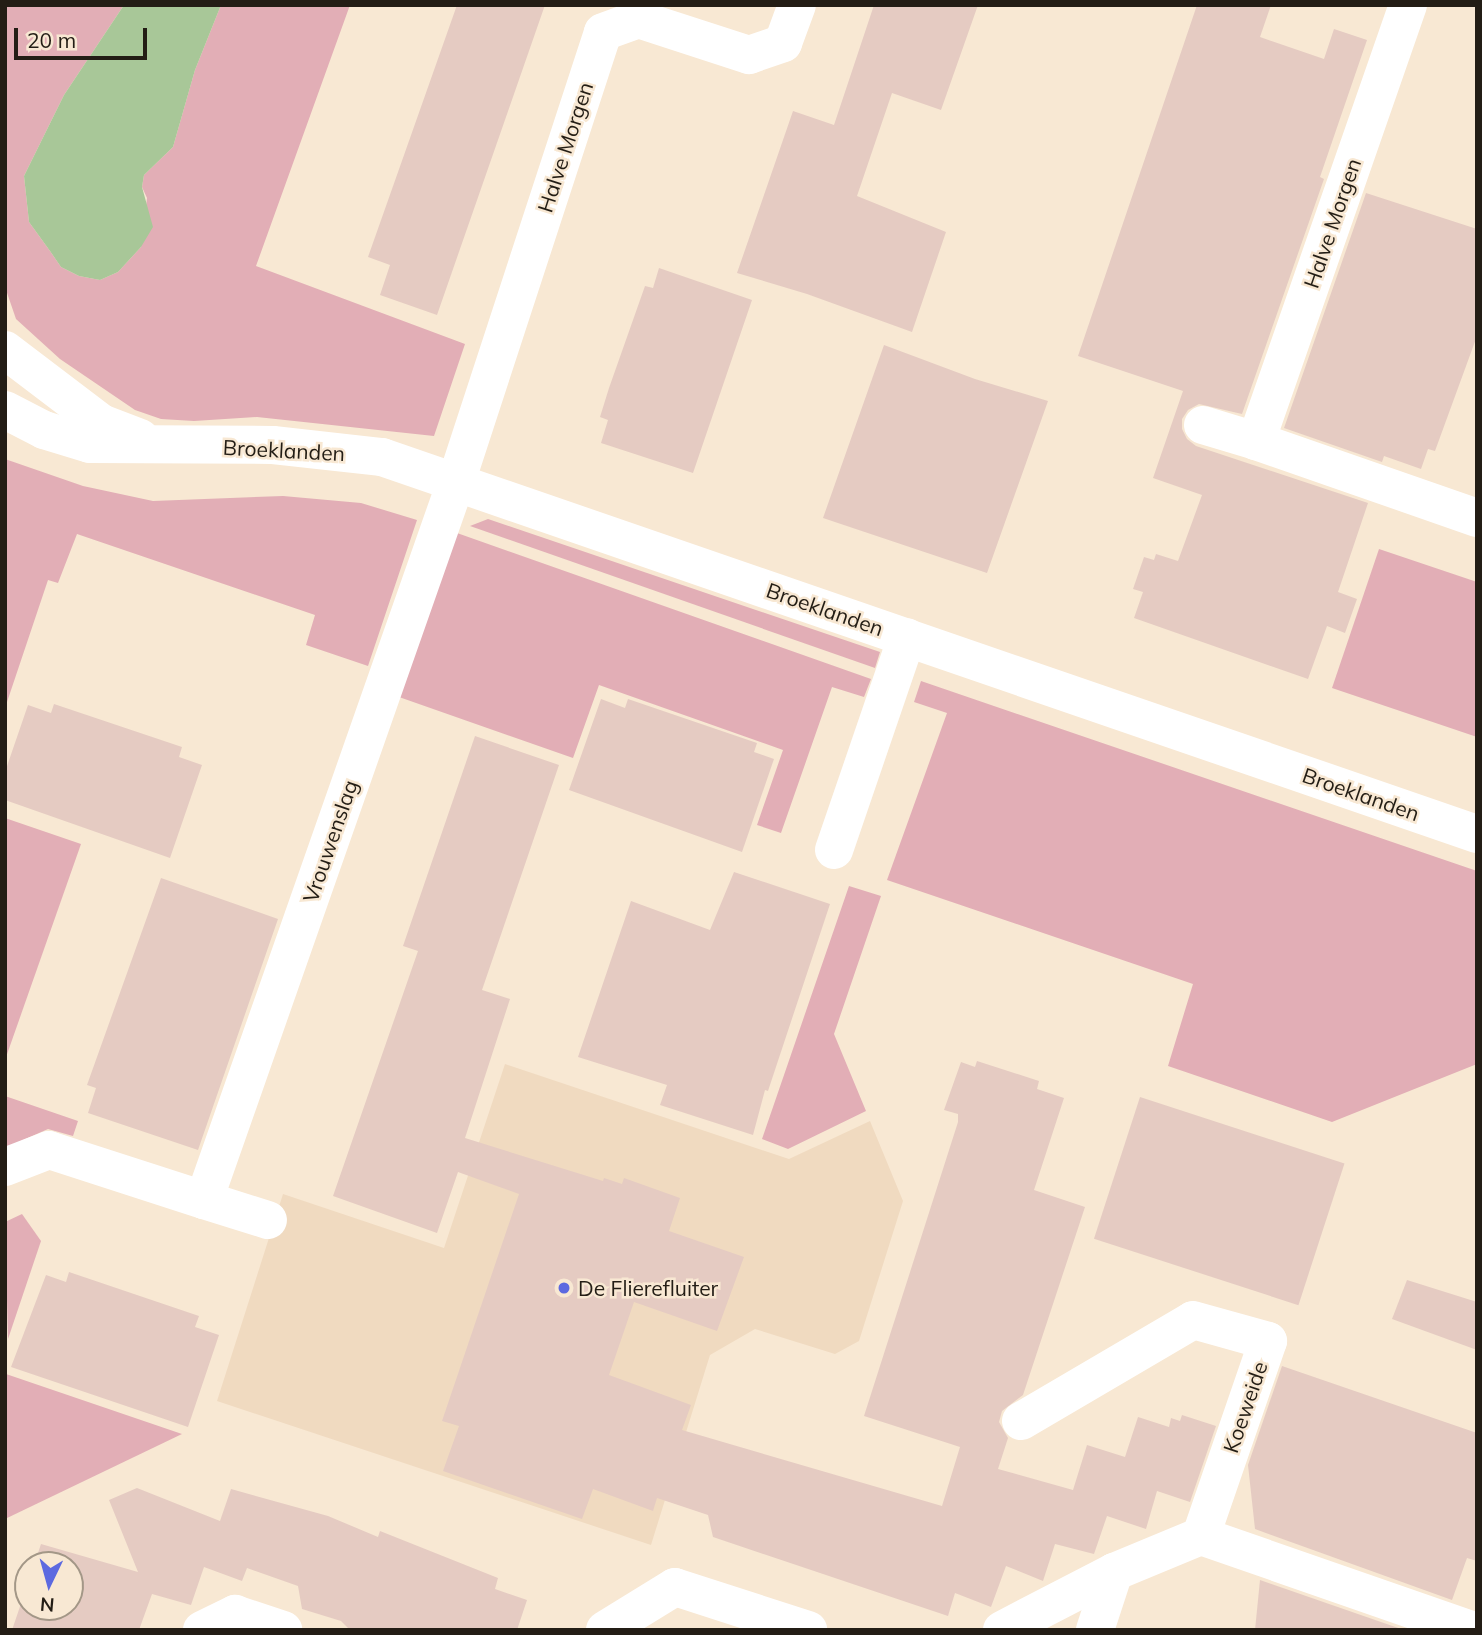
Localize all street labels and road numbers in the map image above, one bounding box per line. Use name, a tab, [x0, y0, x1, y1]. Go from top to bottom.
street label: Halve Morgen	[532, 79, 598, 215]
street label: Halve Morgen	[1298, 155, 1366, 291]
street label: Broeklanden	[222, 434, 346, 466]
street label: Broeklanden	[763, 577, 887, 641]
street label: Broeklanden	[1299, 762, 1423, 826]
street label: Vrouwenslag	[297, 777, 363, 905]
street label: Koeweide	[1218, 1358, 1272, 1456]

